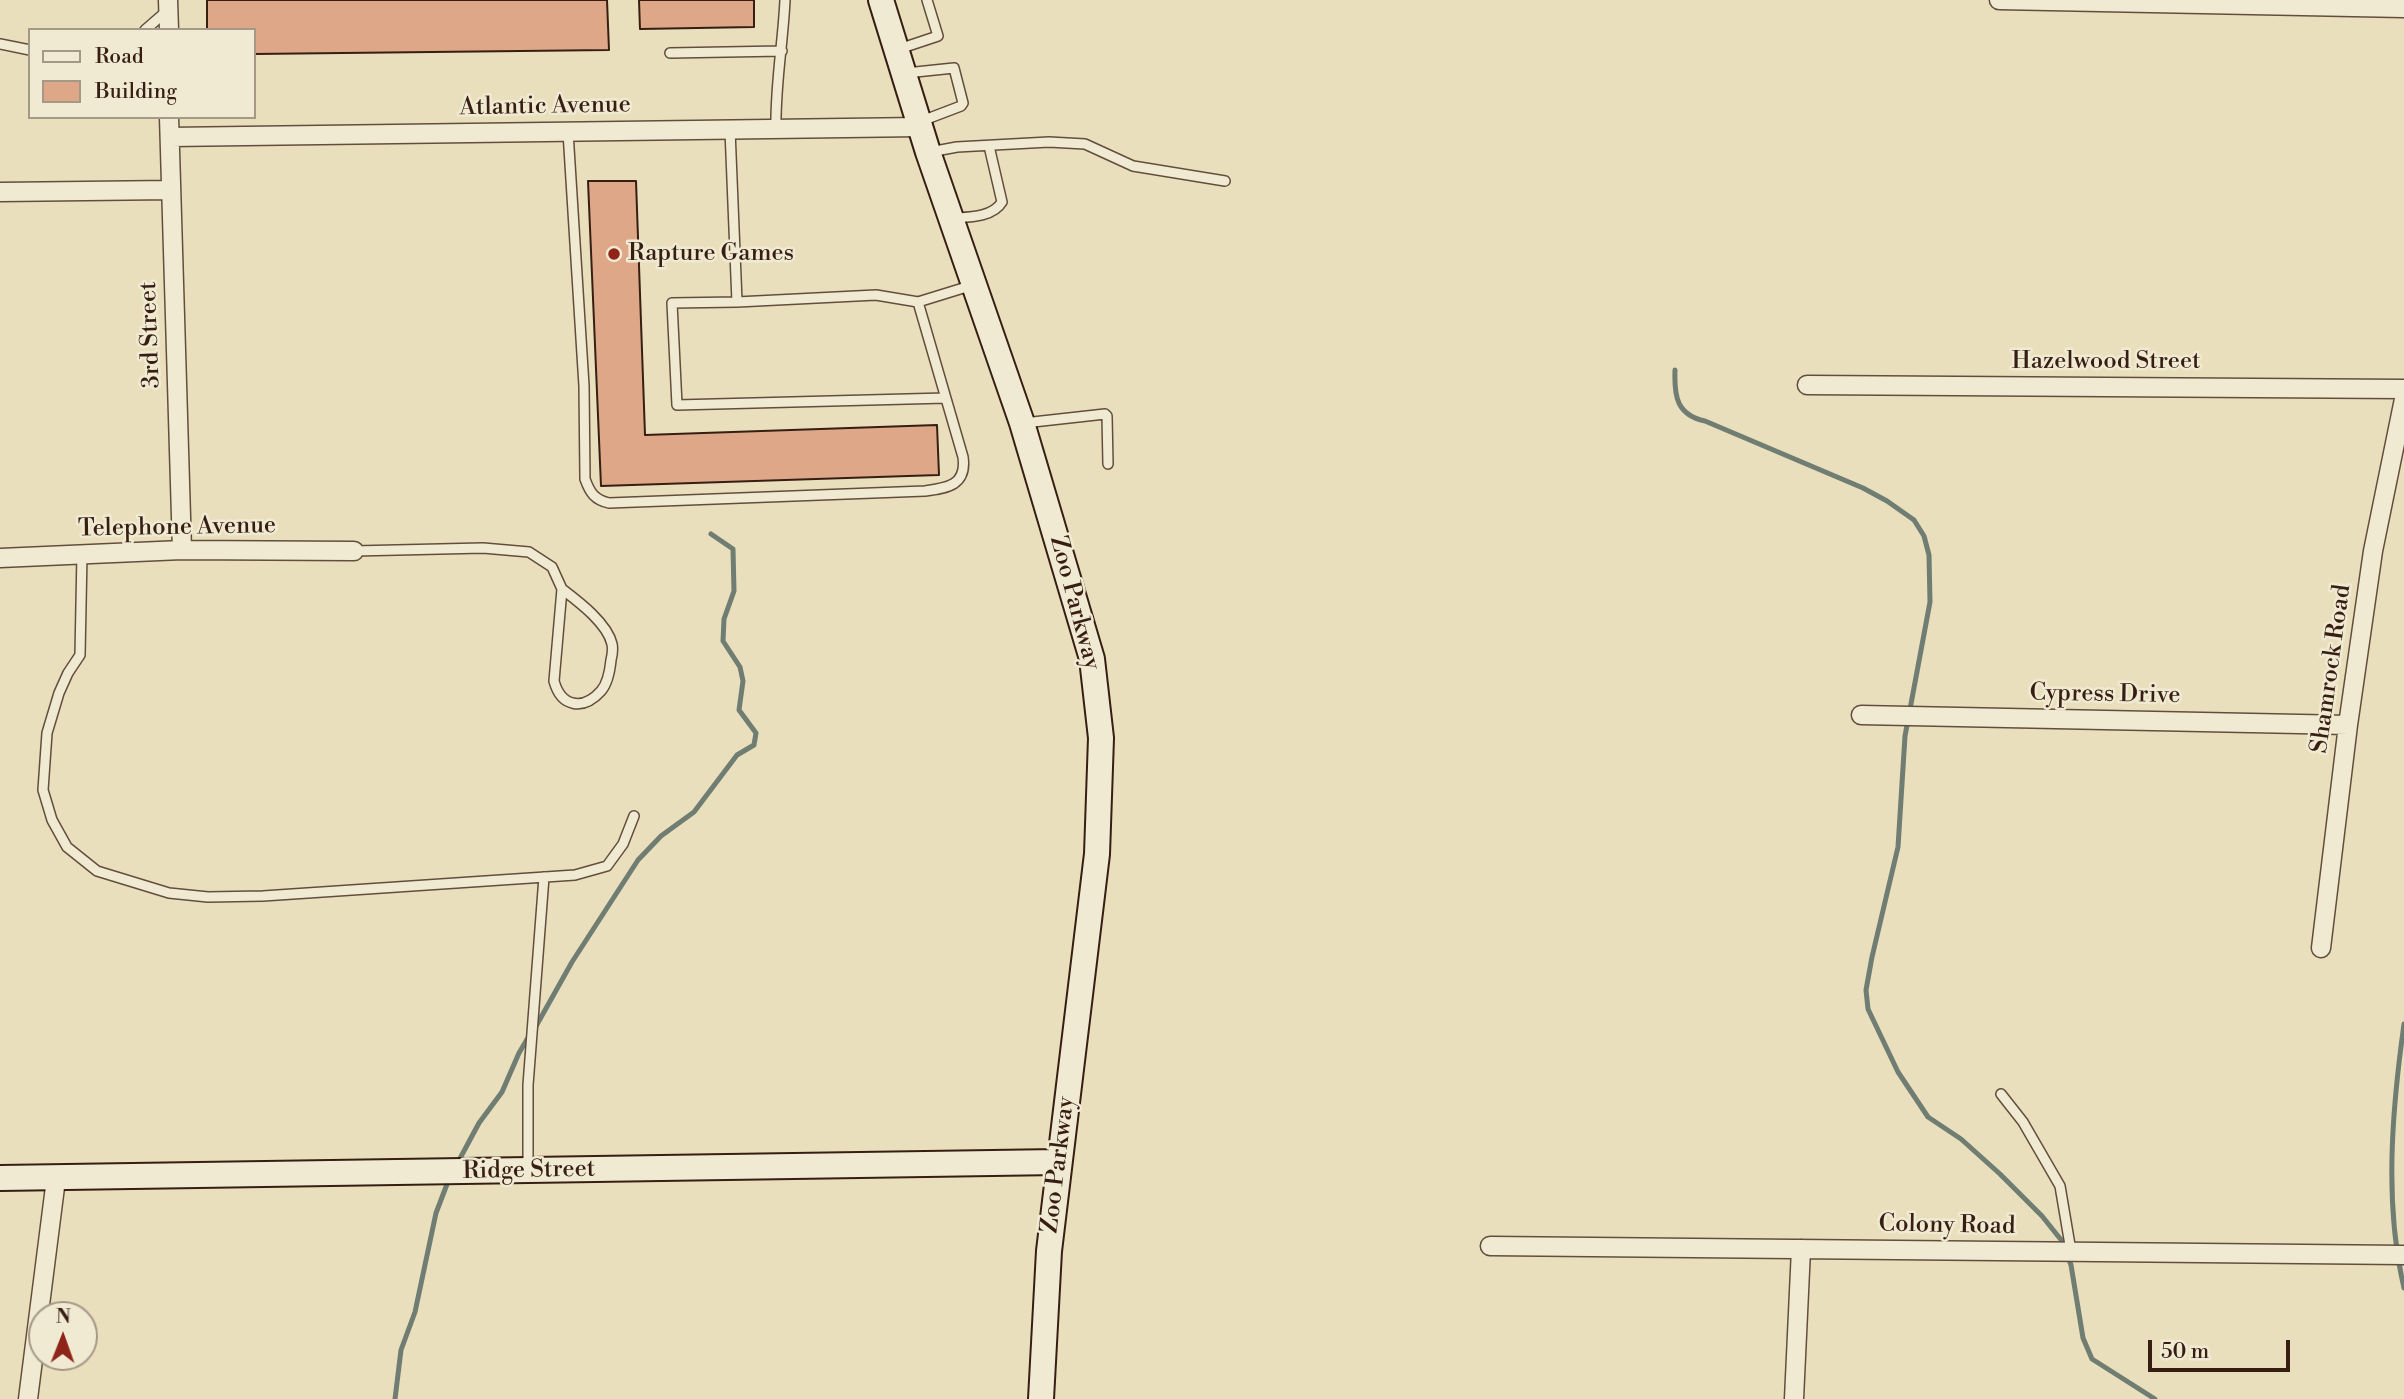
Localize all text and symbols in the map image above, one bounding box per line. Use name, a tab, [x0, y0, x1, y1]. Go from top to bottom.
legend	[28, 28, 256, 119]
text: Road	[95, 44, 144, 70]
text: Building	[95, 79, 177, 105]
street label: Atlantic Avenue	[459, 91, 631, 123]
place label: Rapture Games	[628, 240, 794, 268]
marker: Rapture Games	[606, 246, 622, 262]
street label: 3rd Street	[135, 281, 167, 389]
street label: Hazelwood Street	[2011, 348, 2201, 376]
street label: Telephone Avenue	[78, 512, 276, 544]
street label: Zoo Parkway	[1042, 533, 1106, 673]
street label: Shamrock Road	[2306, 583, 2358, 755]
street label: Cypress Drive	[2029, 679, 2181, 711]
street label: Zoo Parkway	[1036, 1095, 1082, 1235]
street label: Ridge Street	[462, 1155, 596, 1187]
street label: Colony Road	[1878, 1210, 2016, 1242]
north arrow	[28, 1301, 98, 1371]
text: N	[56, 1305, 71, 1329]
scale bar	[2152, 1326, 2294, 1370]
text: 50 m	[2161, 1339, 2209, 1365]

